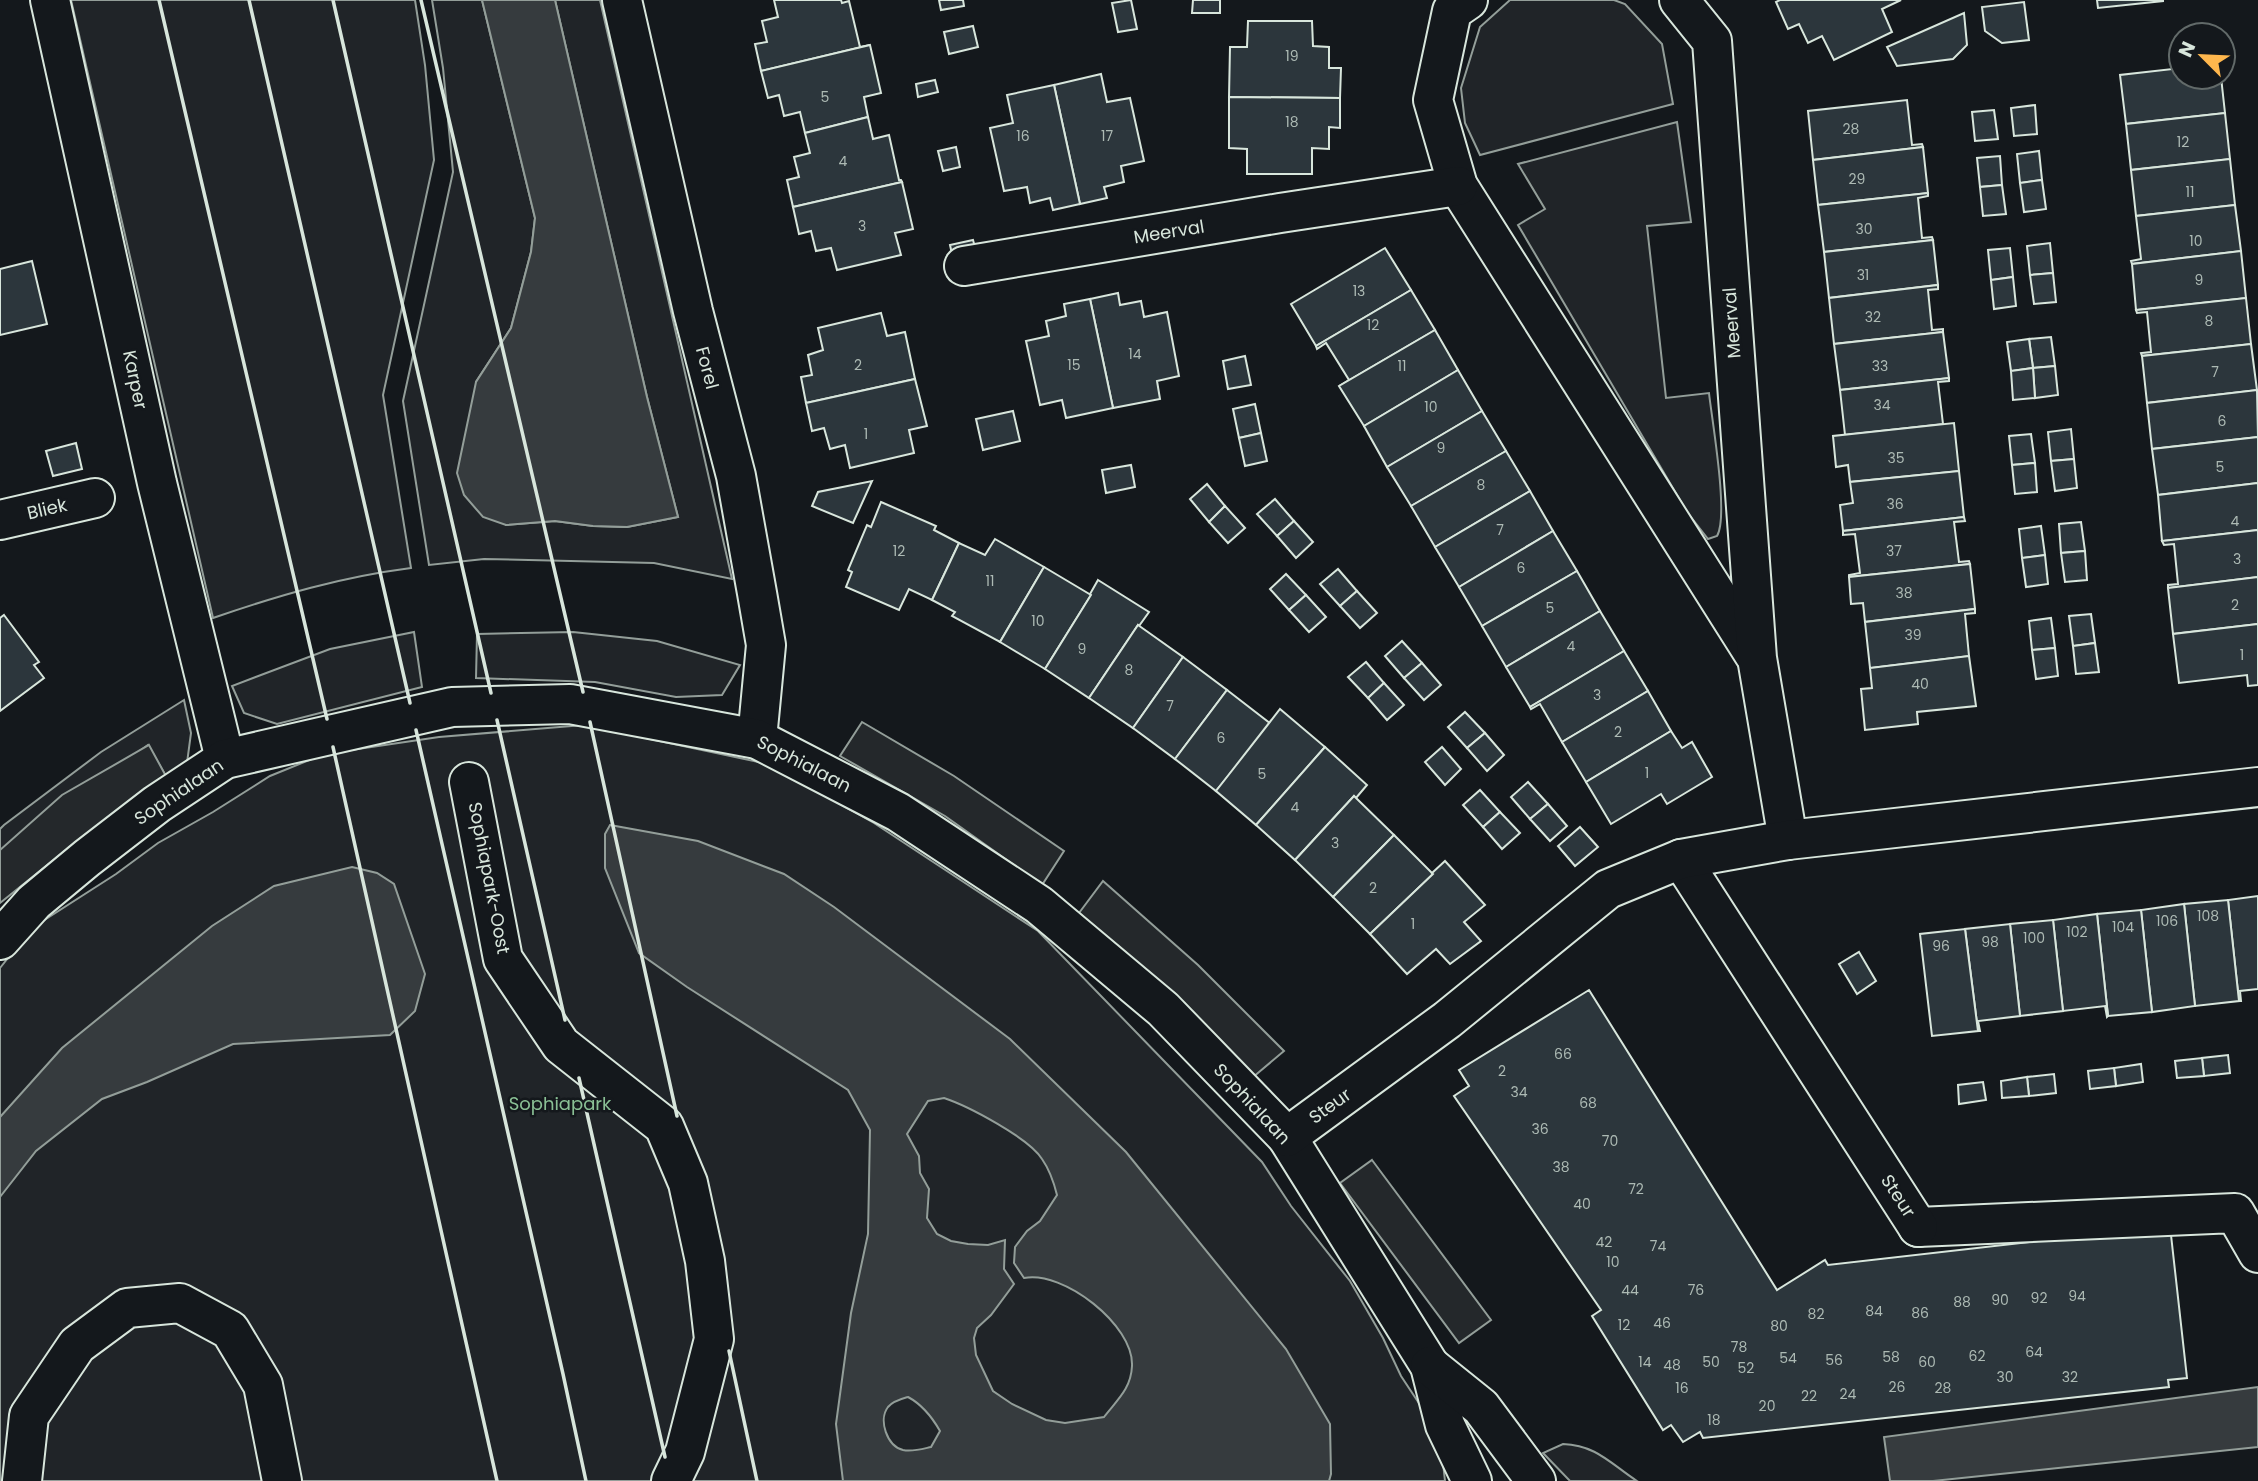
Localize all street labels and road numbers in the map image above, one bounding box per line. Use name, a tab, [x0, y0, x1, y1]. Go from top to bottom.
street label: Meerval	[1132, 214, 1206, 249]
street label: Meerval	[1717, 287, 1746, 359]
street label: Forel	[690, 344, 725, 392]
street label: Karper	[117, 348, 154, 412]
street label: Bliek	[24, 492, 70, 525]
street label: Sophialaan	[753, 729, 856, 798]
street label: Sophialaan	[129, 753, 228, 831]
street label: Sophiapark-Oost	[463, 800, 516, 956]
street label: Sophialaan	[1208, 1058, 1297, 1150]
street label: Steur	[1304, 1082, 1356, 1129]
street label: Steur	[1875, 1169, 1922, 1222]

